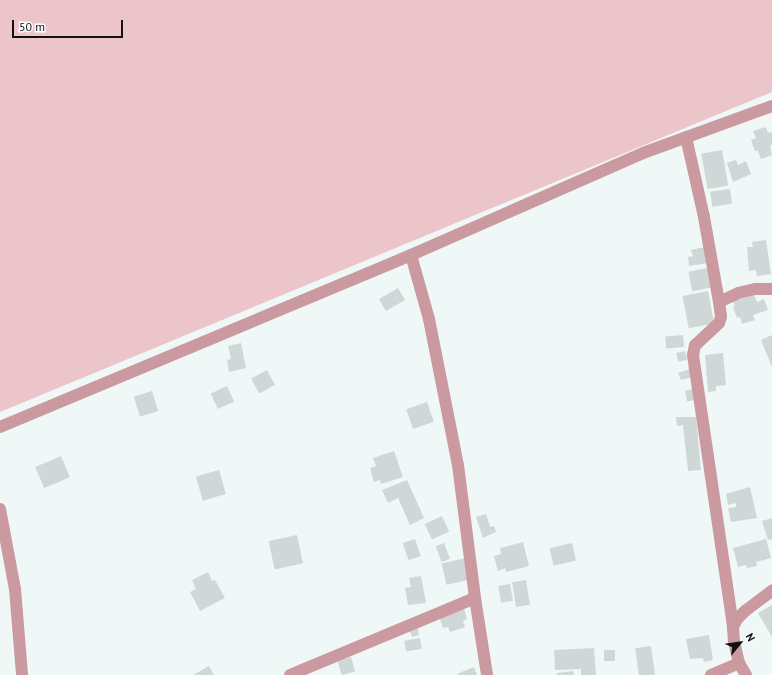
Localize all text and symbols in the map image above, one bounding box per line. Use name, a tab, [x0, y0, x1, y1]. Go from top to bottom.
scale bar	[14, 12, 125, 38]
text: 50 m	[19, 19, 45, 34]
north arrow	[720, 623, 760, 663]
text: N	[743, 631, 758, 644]

